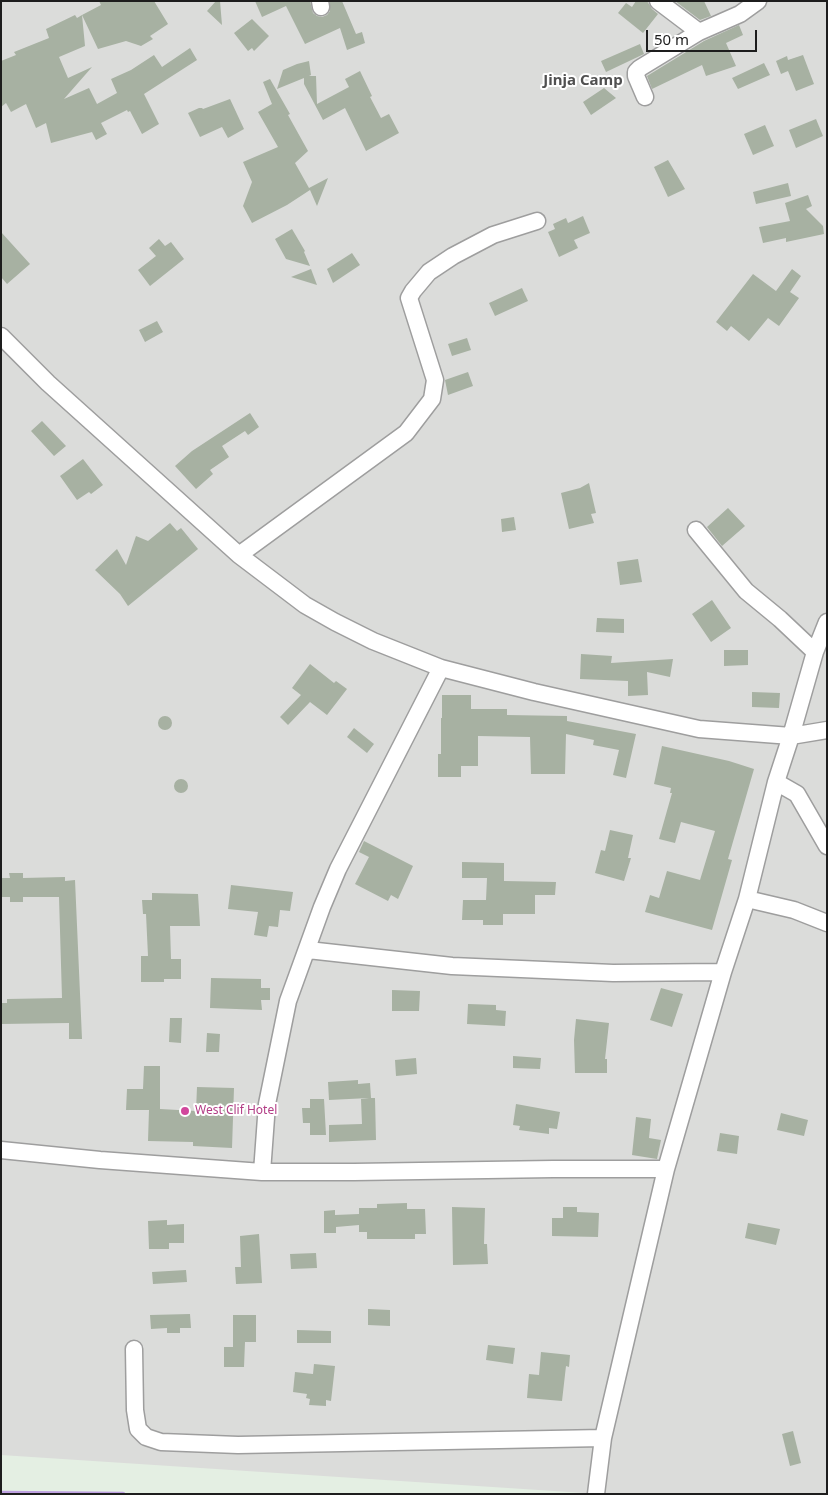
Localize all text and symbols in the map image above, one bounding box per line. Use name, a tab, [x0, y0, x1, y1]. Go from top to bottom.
scale bar	[648, 20, 759, 52]
text: 50 m	[654, 29, 689, 49]
district label: Jinja Camp	[543, 72, 623, 90]
place label: West Clif Hotel	[195, 1104, 277, 1118]
marker: West Clif Hotel	[179, 1105, 191, 1117]

